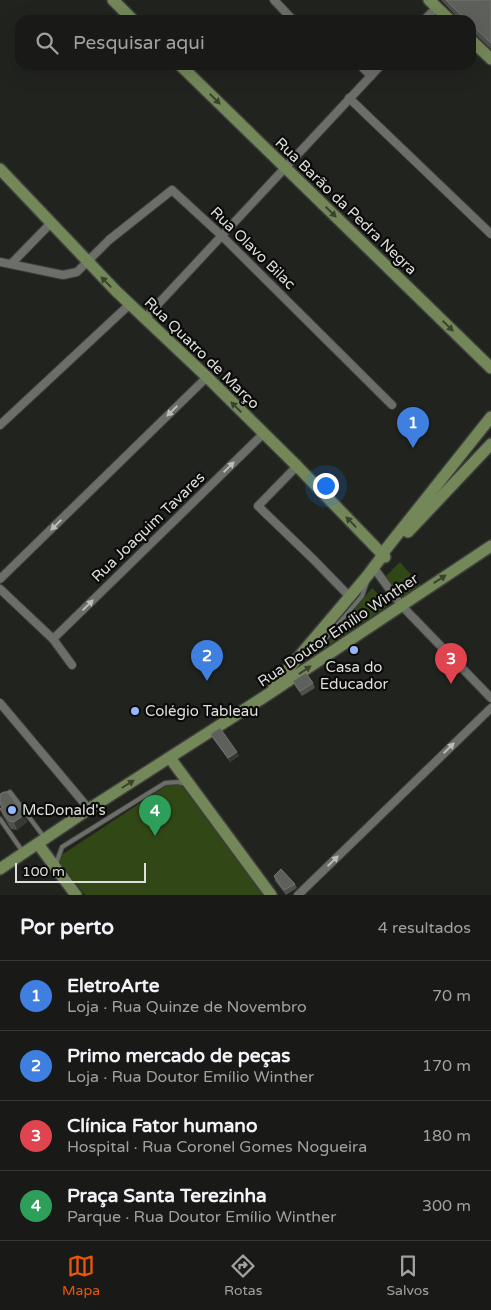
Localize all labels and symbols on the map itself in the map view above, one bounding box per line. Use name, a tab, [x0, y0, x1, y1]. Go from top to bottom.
one-way arrow	[209, 93, 221, 105]
street label: Rua Barão da Pedra Negra	[271, 134, 421, 278]
street label: Rua Olavo Bilac	[207, 203, 299, 293]
one-way arrow	[325, 206, 337, 218]
one-way arrow	[101, 276, 113, 288]
street label: Rua Quatro de Março	[141, 293, 263, 413]
one-way arrow	[441, 320, 453, 332]
one-way arrow	[230, 401, 242, 413]
one-way arrow	[166, 405, 178, 417]
pin: 1	[397, 407, 429, 448]
one-way arrow	[223, 461, 235, 473]
street label: Rua Joaquim Tavares	[88, 468, 208, 586]
your location	[313, 473, 339, 499]
one-way arrow	[345, 516, 357, 528]
one-way arrow	[50, 519, 62, 531]
street label: Rua Doutor Emílio Winther	[254, 569, 422, 691]
one-way arrow	[433, 574, 447, 584]
one-way arrow	[82, 599, 94, 611]
pin: 2	[191, 640, 223, 681]
pin: 3	[435, 643, 467, 684]
marker: Casa do Educador	[348, 644, 360, 656]
place label: Casa do Educador	[320, 658, 389, 693]
one-way arrow	[298, 665, 312, 674]
place label: Colégio Tableau	[145, 702, 258, 720]
marker: Colégio Tableau	[129, 705, 141, 717]
one-way arrow	[443, 742, 455, 754]
one-way arrow	[122, 780, 135, 789]
pin: 4	[139, 795, 171, 836]
place label: McDonald's	[22, 801, 106, 819]
marker: McDonald's	[6, 804, 18, 816]
one-way arrow	[326, 855, 338, 867]
scale bar	[15, 860, 146, 883]

